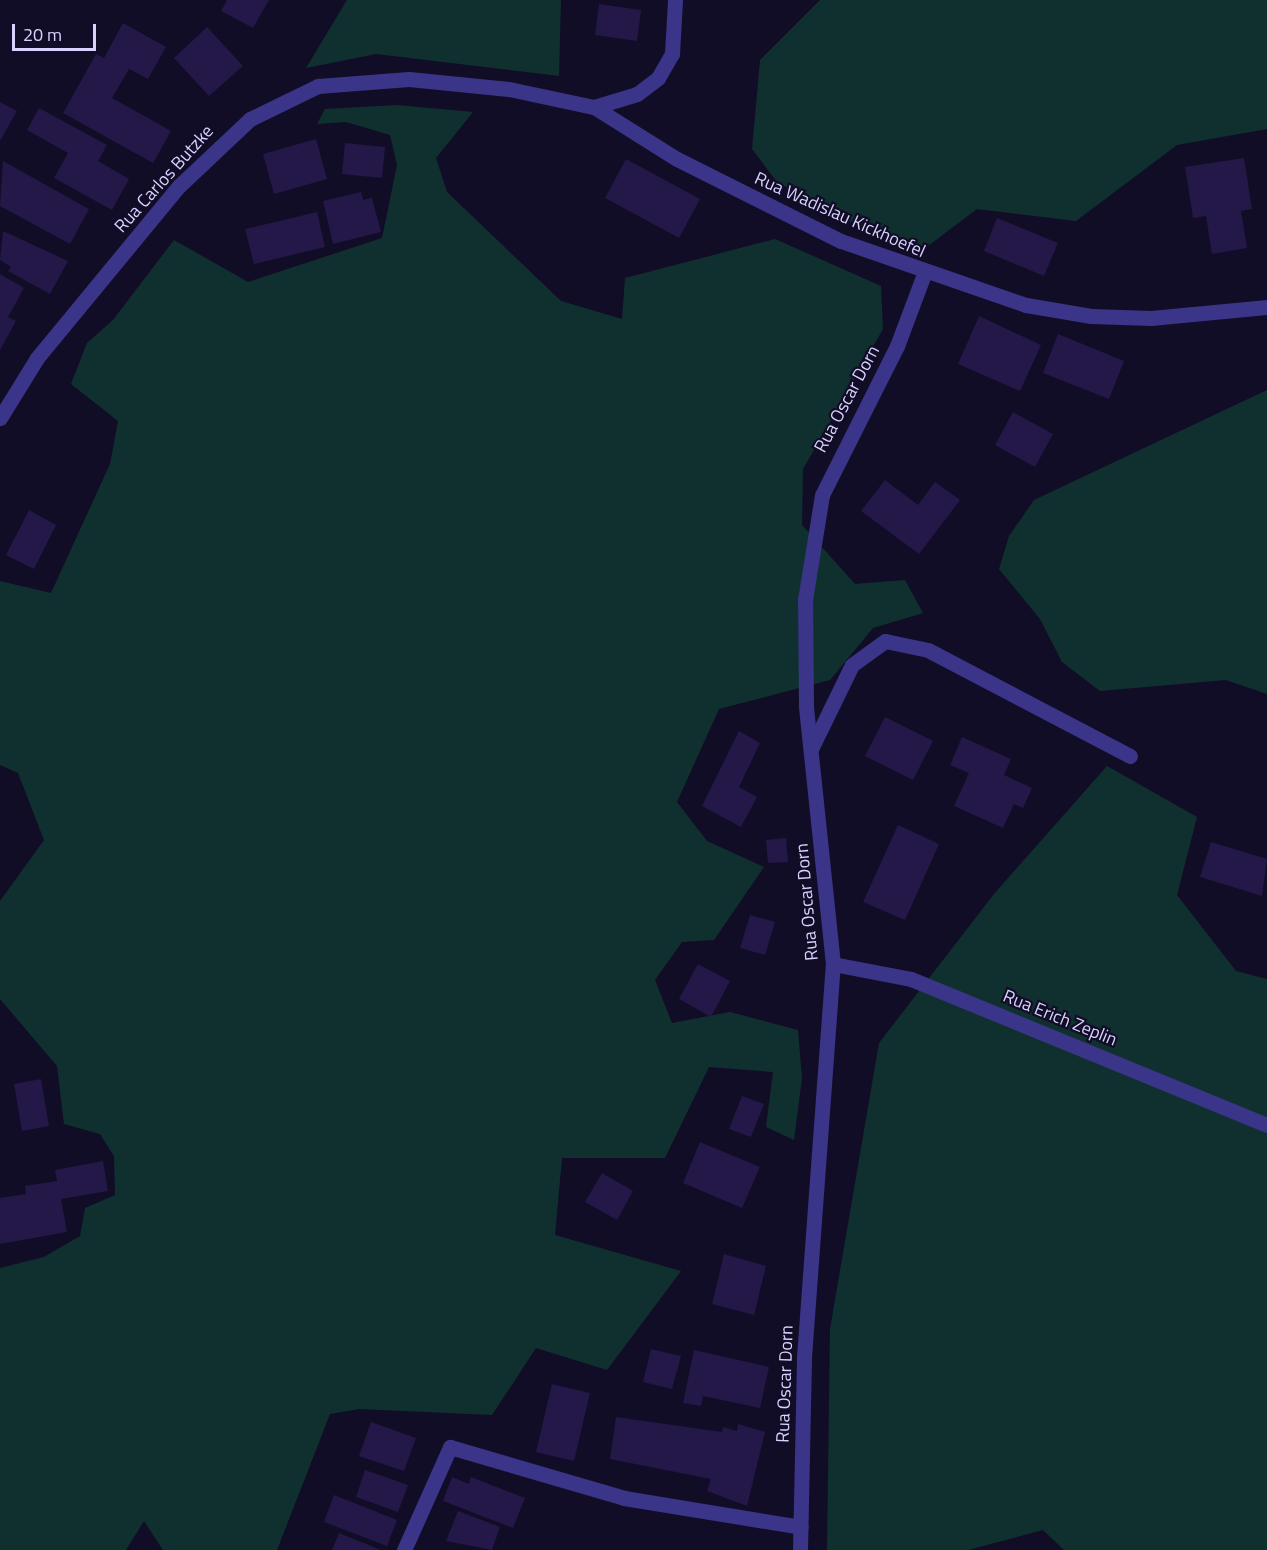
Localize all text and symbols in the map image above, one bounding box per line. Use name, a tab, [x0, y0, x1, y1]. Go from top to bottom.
scale bar	[15, 12, 99, 50]
text: 20 m	[23, 21, 62, 48]
street label: Rua Carlos Butzke	[110, 121, 218, 237]
street label: Rua Wadislau Kickhoefel	[751, 168, 929, 262]
street label: Rua Oscar Dorn	[810, 342, 884, 456]
street label: Rua Oscar Dorn	[791, 842, 823, 962]
street label: Rua Erich Zeplin	[1000, 985, 1120, 1051]
street label: Rua Oscar Dorn	[772, 1325, 798, 1443]

